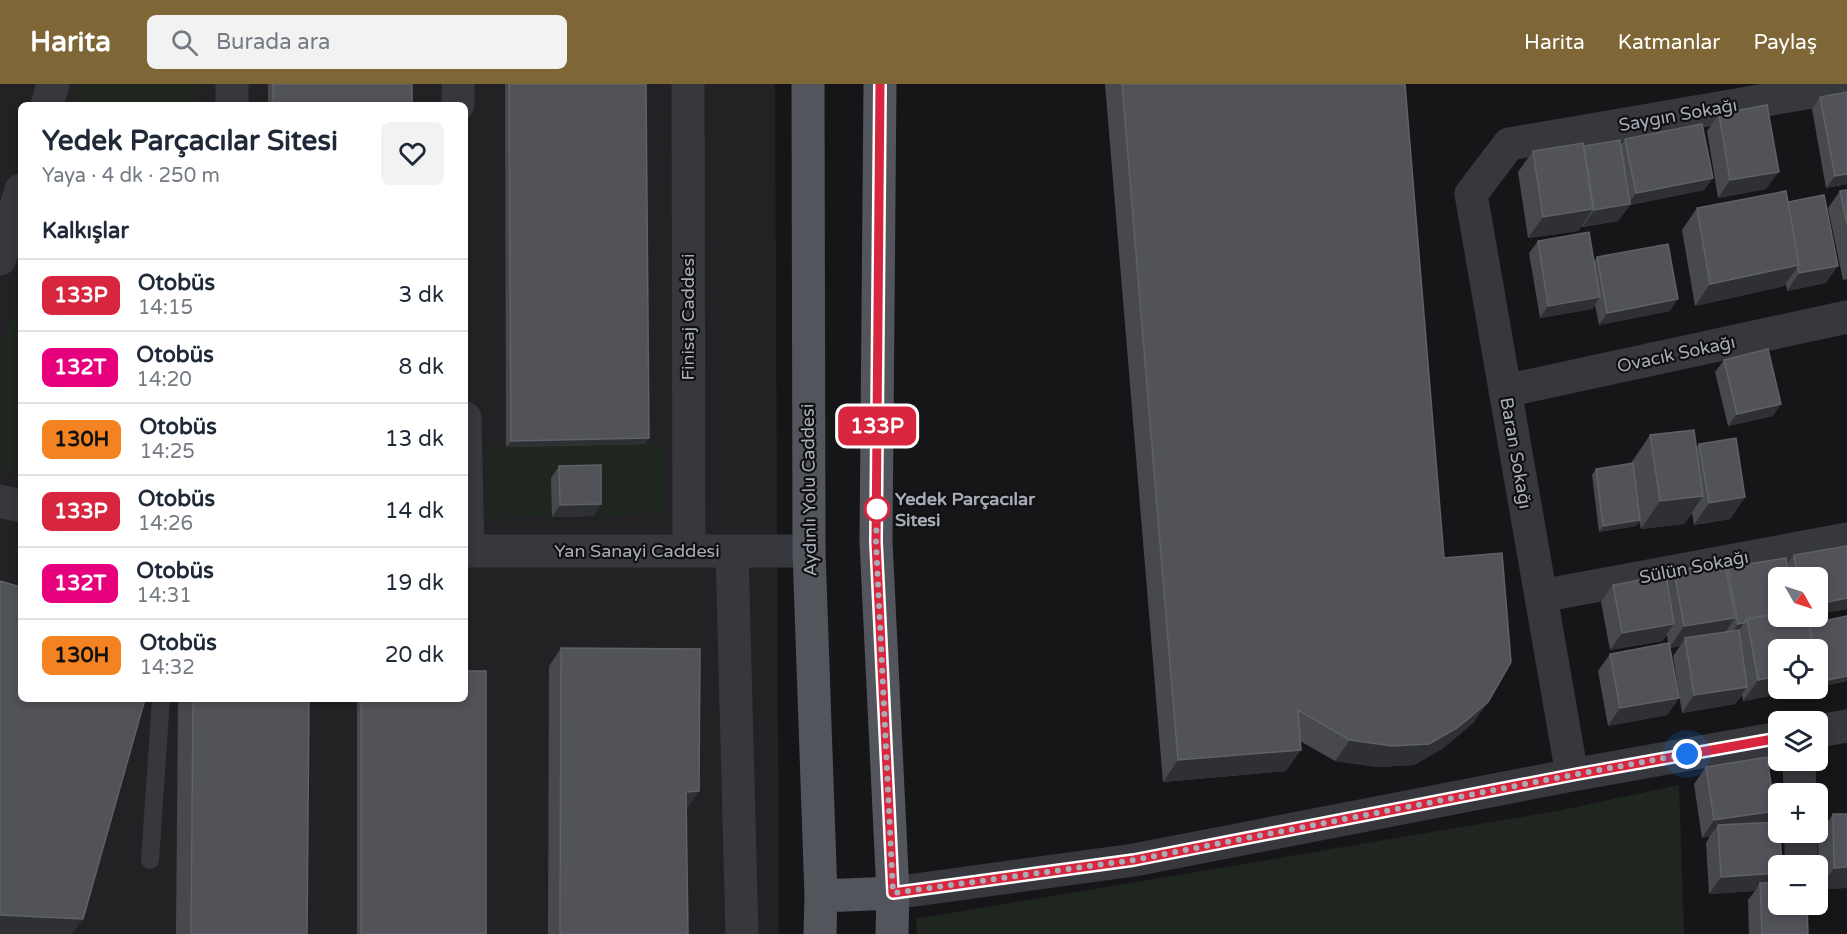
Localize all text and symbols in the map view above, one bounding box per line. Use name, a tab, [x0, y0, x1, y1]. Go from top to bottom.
search box	[147, 15, 567, 69]
text: Harita	[30, 25, 111, 59]
icon: search	[168, 26, 201, 59]
text: Burada ara	[216, 29, 330, 55]
text: Harita	[1524, 30, 1585, 55]
text: Katmanlar	[1618, 30, 1720, 55]
text: Paylaş	[1753, 30, 1817, 55]
street label: Saygın Sokağı	[1617, 94, 1739, 136]
button: heart	[381, 122, 444, 185]
text: Yedek Parçacılar Sitesi	[42, 124, 338, 158]
text: Yaya · 4 dk · 250 m	[42, 164, 220, 188]
text: Kalkışlar	[42, 218, 129, 244]
street label: Finisaj Caddesi	[677, 253, 699, 381]
text: Otobüs	[138, 270, 215, 296]
text: 3 dk	[399, 282, 444, 308]
text: 133P	[54, 283, 108, 308]
text: 14:15	[138, 296, 193, 320]
street label: Ovacık Sokağı	[1615, 331, 1737, 377]
text: Otobüs	[136, 342, 214, 368]
text: 8 dk	[399, 354, 444, 380]
text: 132T	[54, 355, 106, 380]
text: 14:20	[136, 368, 192, 392]
street label: Baran Sokağı	[1495, 396, 1537, 510]
street label: Aydınlı Yolu Caddesi	[796, 404, 822, 576]
line badge: 133P	[835, 406, 919, 446]
text: Otobüs	[139, 414, 217, 440]
text: 133P	[850, 414, 904, 439]
text: 13 dk	[385, 426, 444, 452]
text: 130H	[54, 427, 109, 452]
text: 14:25	[139, 440, 195, 464]
text: Otobüs	[138, 486, 215, 512]
place label: Yedek Parçacılar Sitesi	[895, 488, 1036, 531]
marker: Yedek Parçacılar Sitesi	[864, 496, 890, 522]
text: 14 dk	[385, 498, 444, 524]
text: 133P	[54, 499, 108, 524]
text: 14:26	[138, 512, 193, 536]
street label: Yan Sanayi Caddesi	[554, 540, 720, 562]
street label: Sülün Sokağı	[1638, 546, 1750, 588]
text: Otobüs	[136, 558, 214, 584]
north arrow	[1768, 567, 1828, 627]
map controls	[1768, 567, 1828, 915]
text: 19 dk	[385, 570, 444, 596]
text: 132T	[54, 571, 106, 596]
text: 14:31	[136, 584, 192, 608]
text: Otobüs	[139, 630, 217, 656]
button: locate	[1768, 639, 1828, 699]
text: 20 dk	[385, 642, 444, 668]
text: 130H	[54, 643, 109, 668]
text: 14:32	[139, 656, 195, 680]
button: layers	[1768, 711, 1828, 771]
your location	[1672, 739, 1702, 769]
button: +	[1768, 783, 1828, 843]
button: −	[1768, 855, 1828, 915]

